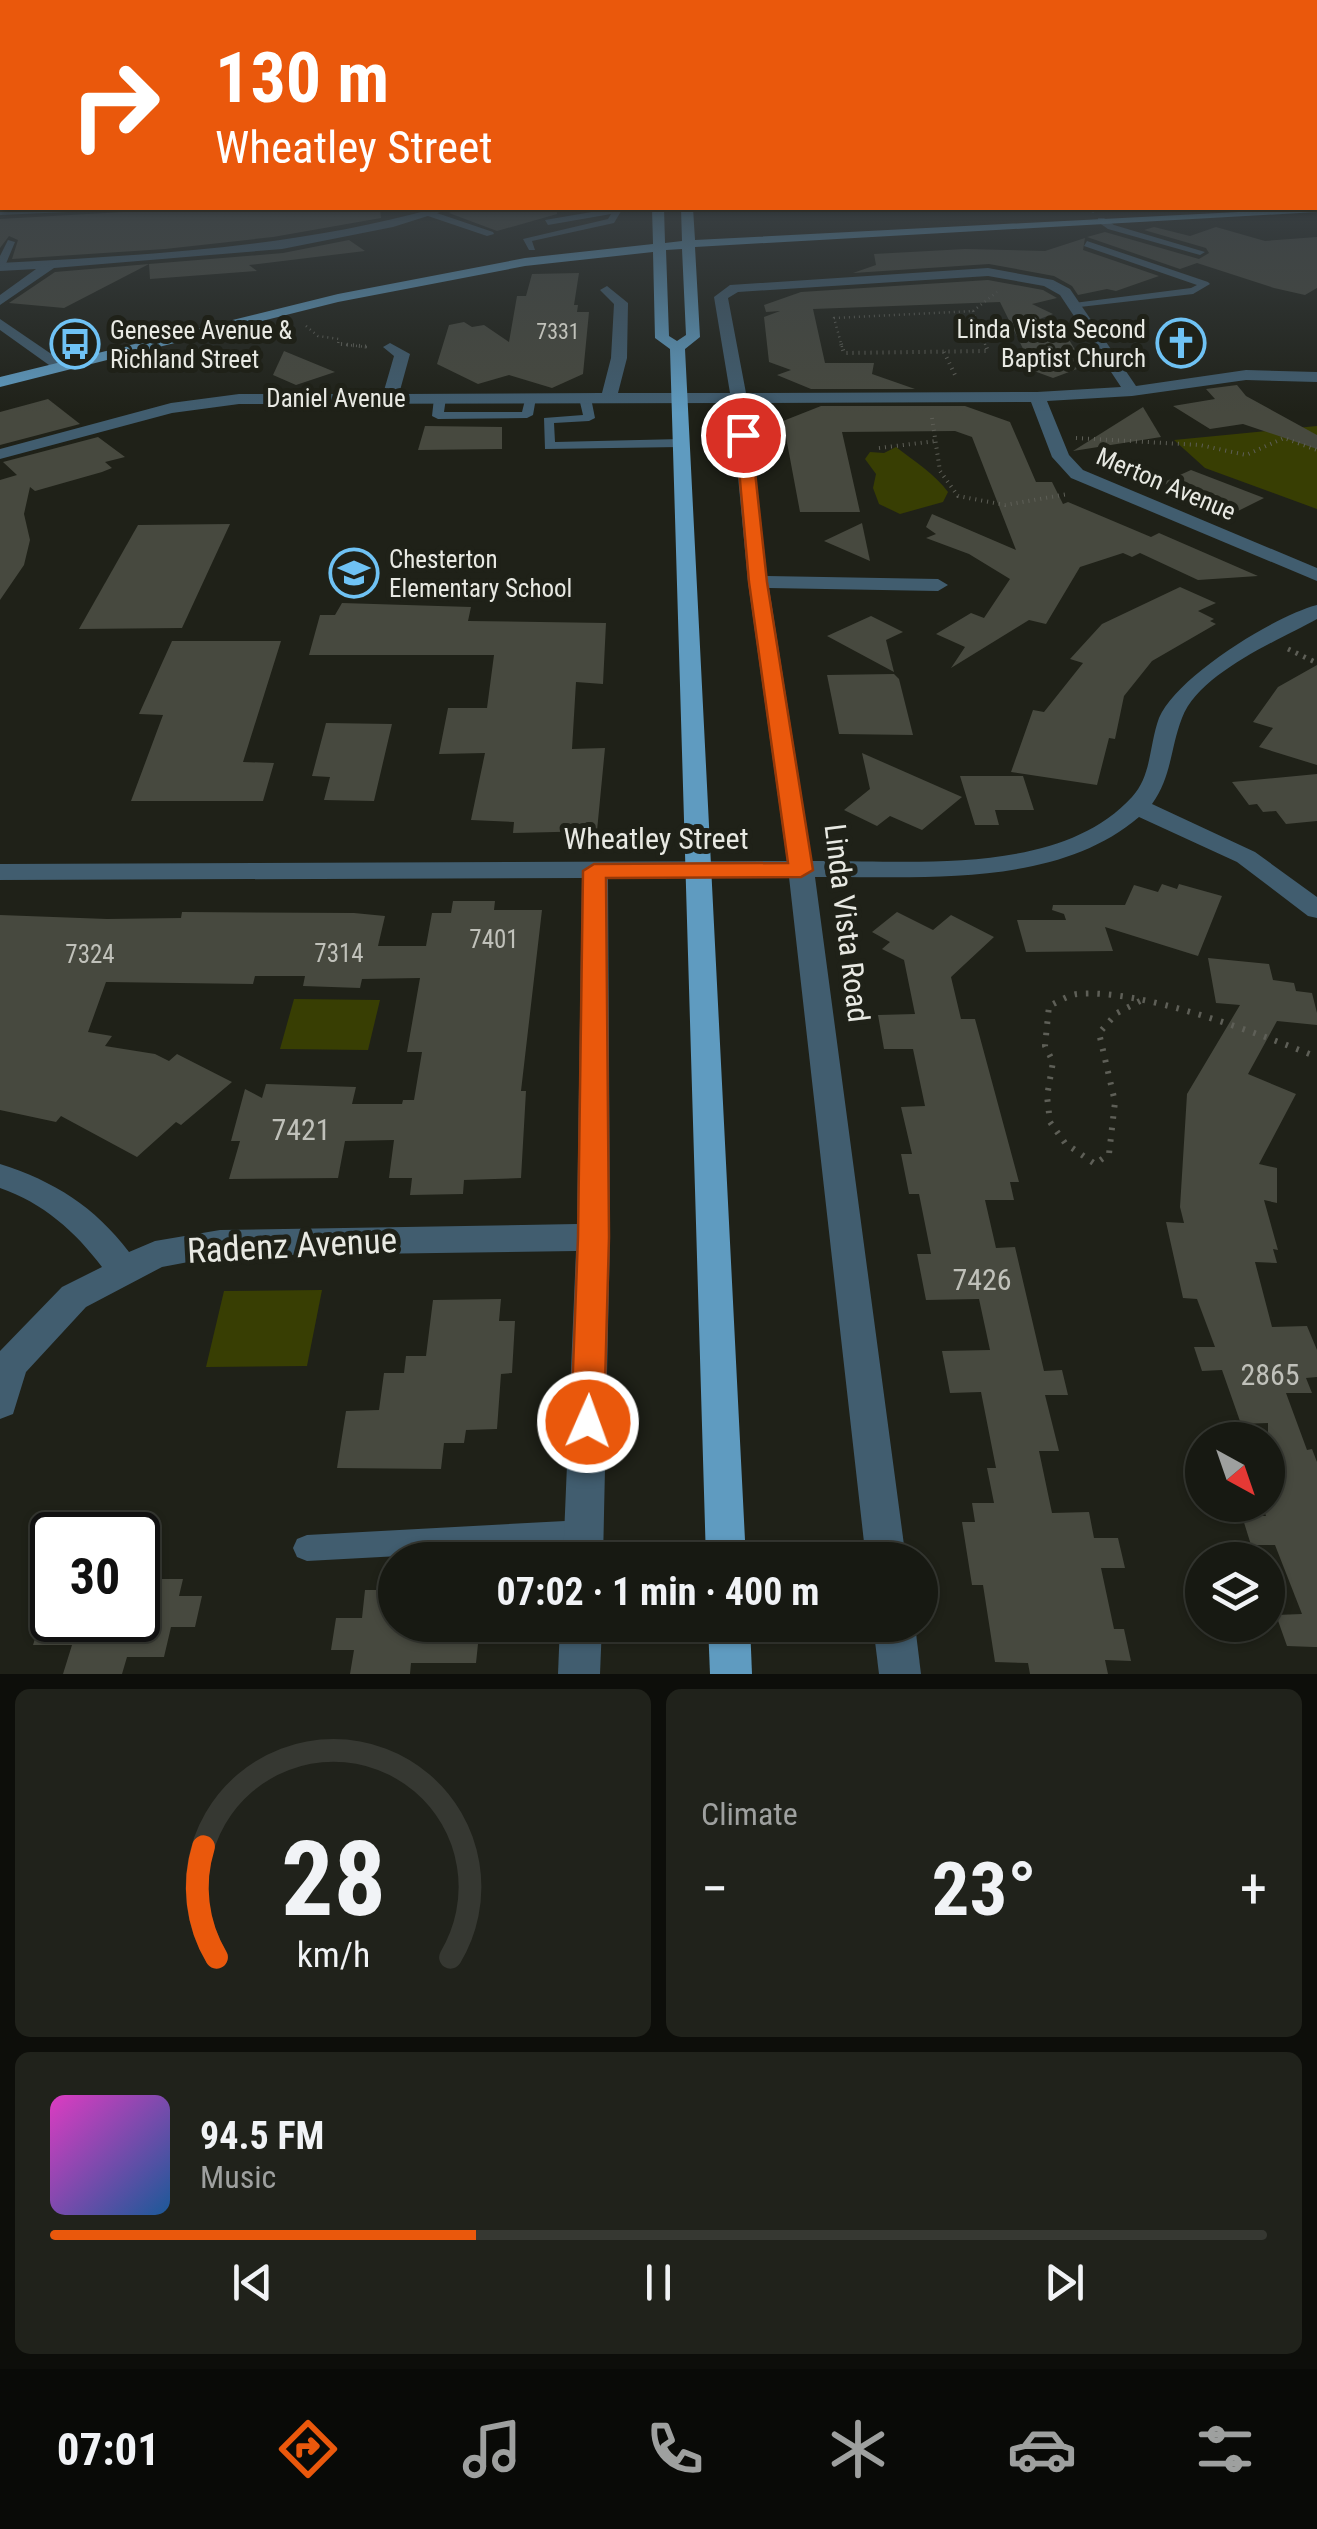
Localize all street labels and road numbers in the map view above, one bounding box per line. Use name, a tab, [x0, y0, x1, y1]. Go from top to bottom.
street label: Daniel Avenue	[266, 384, 406, 413]
street label: Merton Avenue	[1092, 442, 1240, 526]
street label: Wheatley Street	[563, 821, 749, 856]
street label: Linda Vista Road	[817, 822, 877, 1024]
street label: Radenz Avenue	[186, 1220, 398, 1272]

